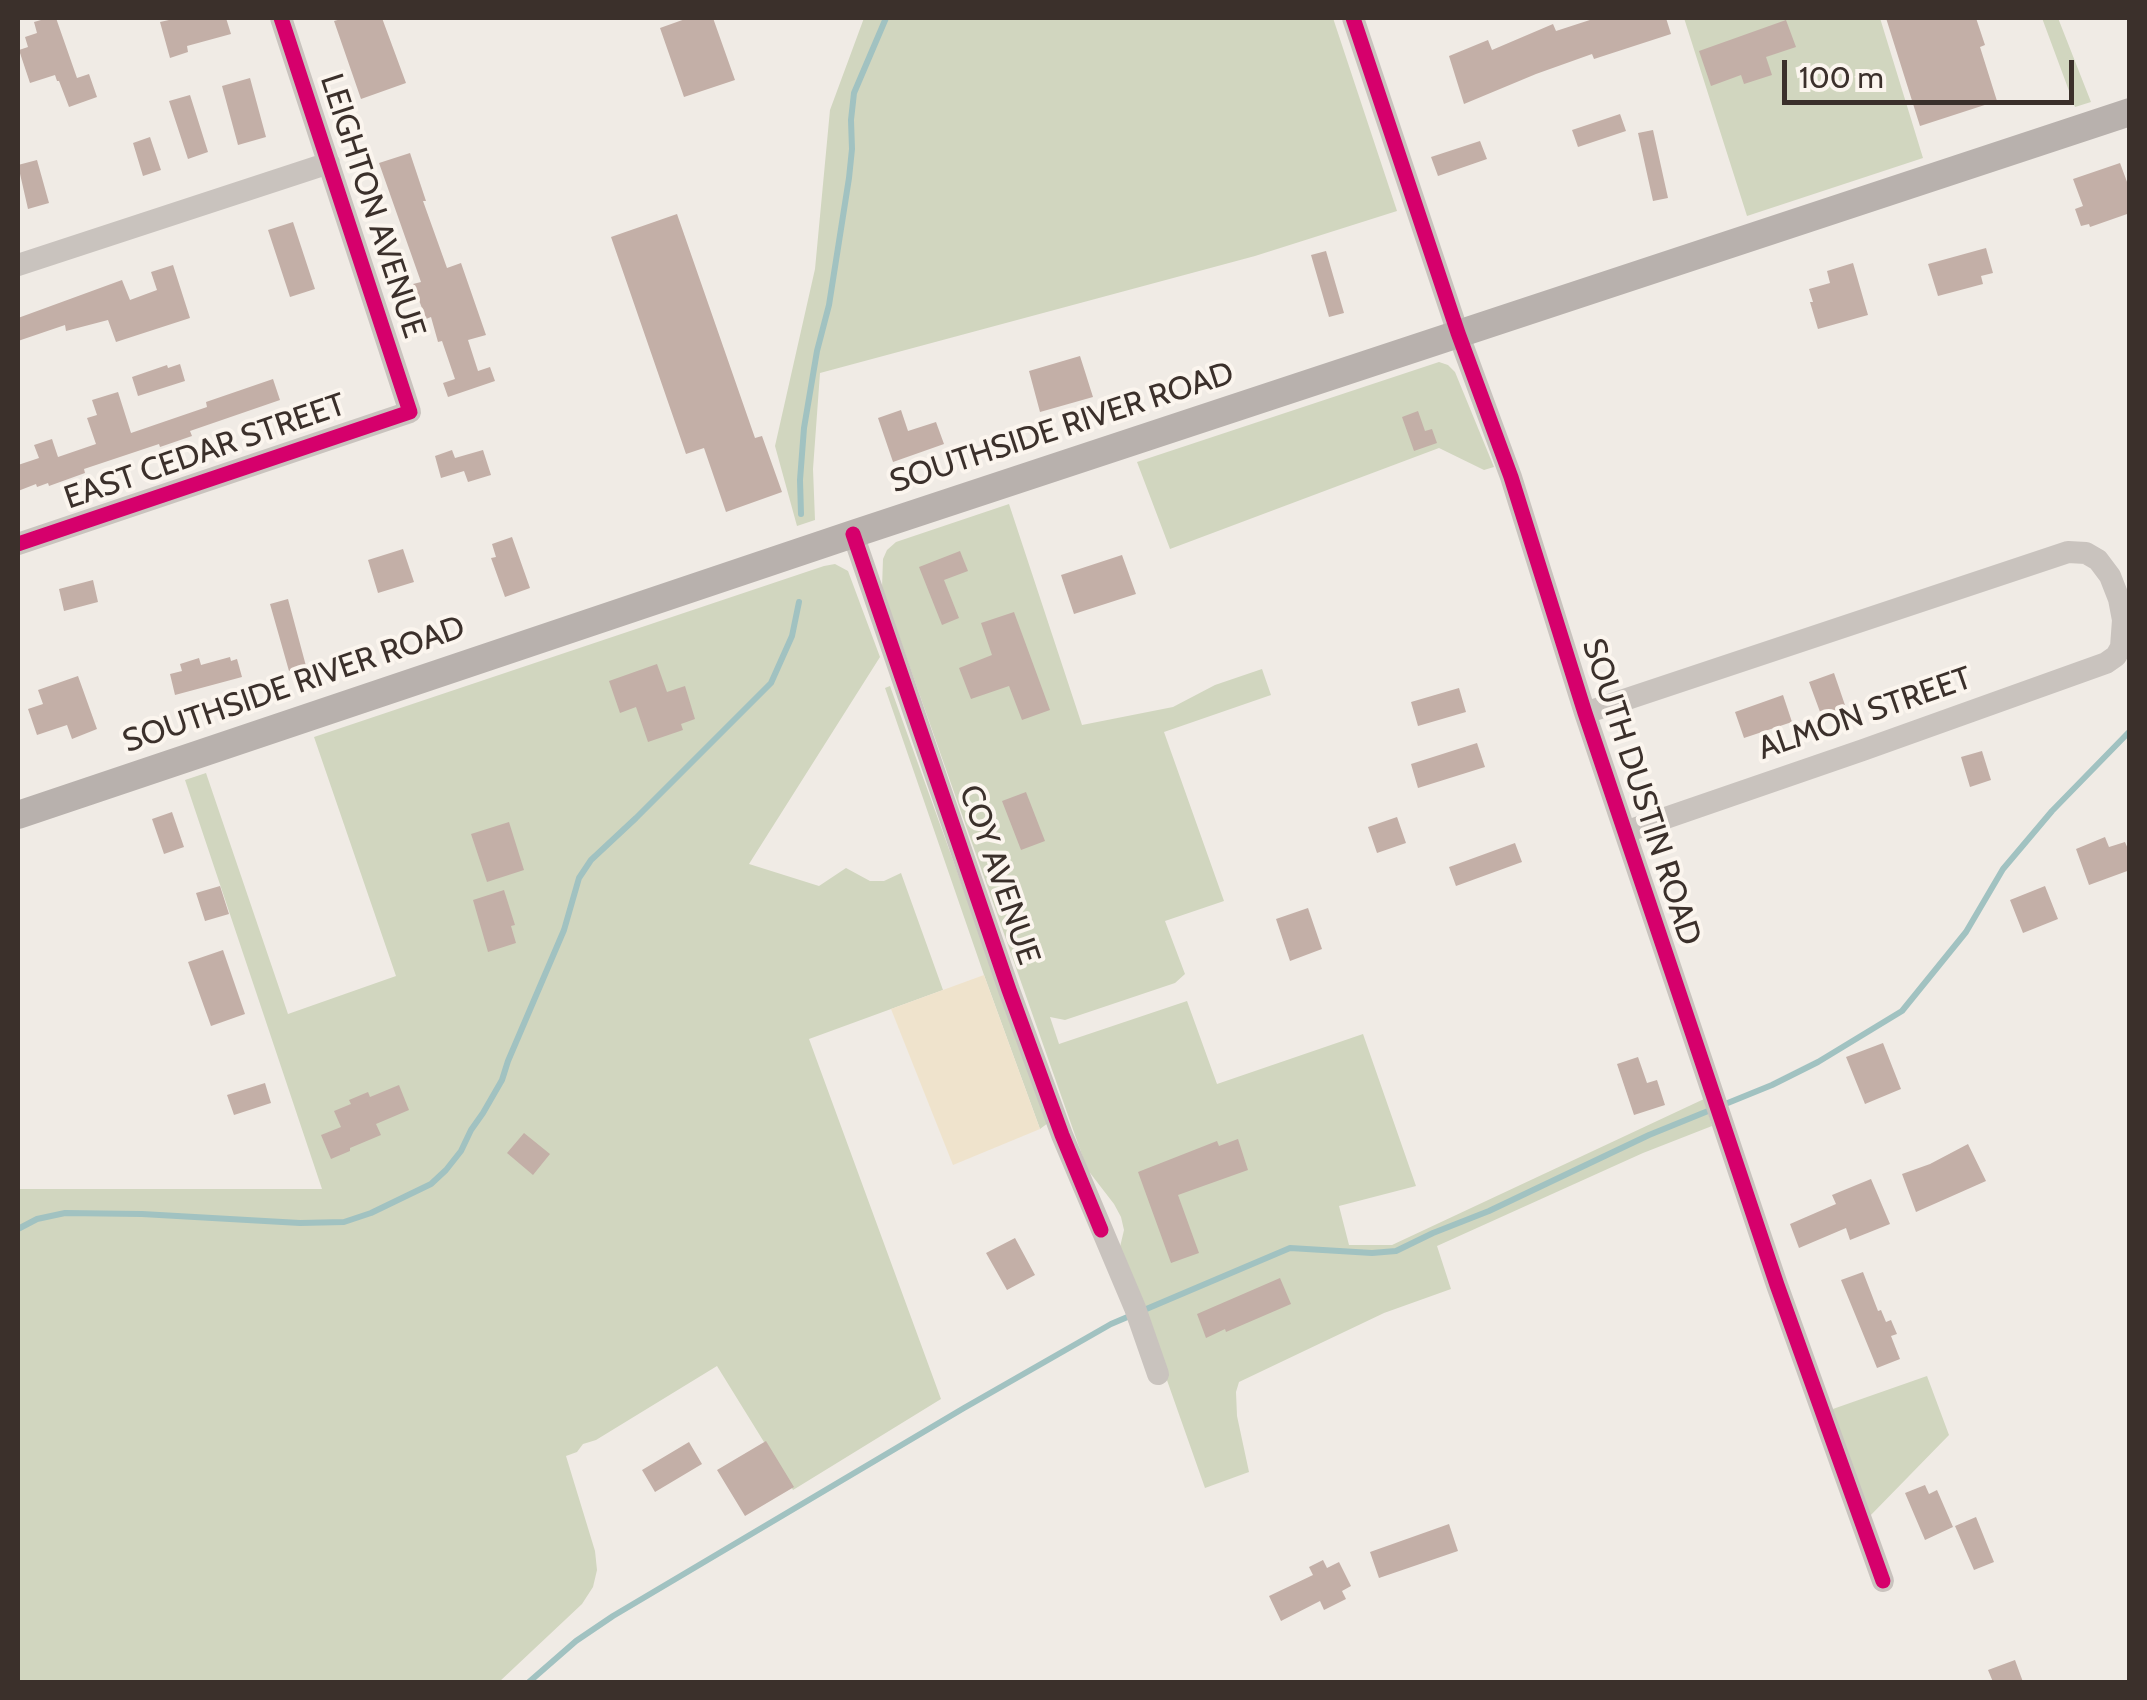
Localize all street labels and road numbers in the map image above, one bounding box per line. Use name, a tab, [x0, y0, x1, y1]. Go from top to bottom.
street label: LEIGHTON AVENUE	[311, 69, 433, 343]
street label: SOUTHSIDE RIVER ROAD	[885, 354, 1239, 502]
street label: EAST CEDAR STREET	[60, 386, 350, 518]
street label: SOUTHSIDE RIVER ROAD	[118, 608, 470, 762]
street label: SOUTH DUSTIN ROAD	[1573, 634, 1709, 950]
street label: ALMON STREET	[1753, 659, 1977, 769]
street label: COY AVENUE	[950, 780, 1048, 970]

